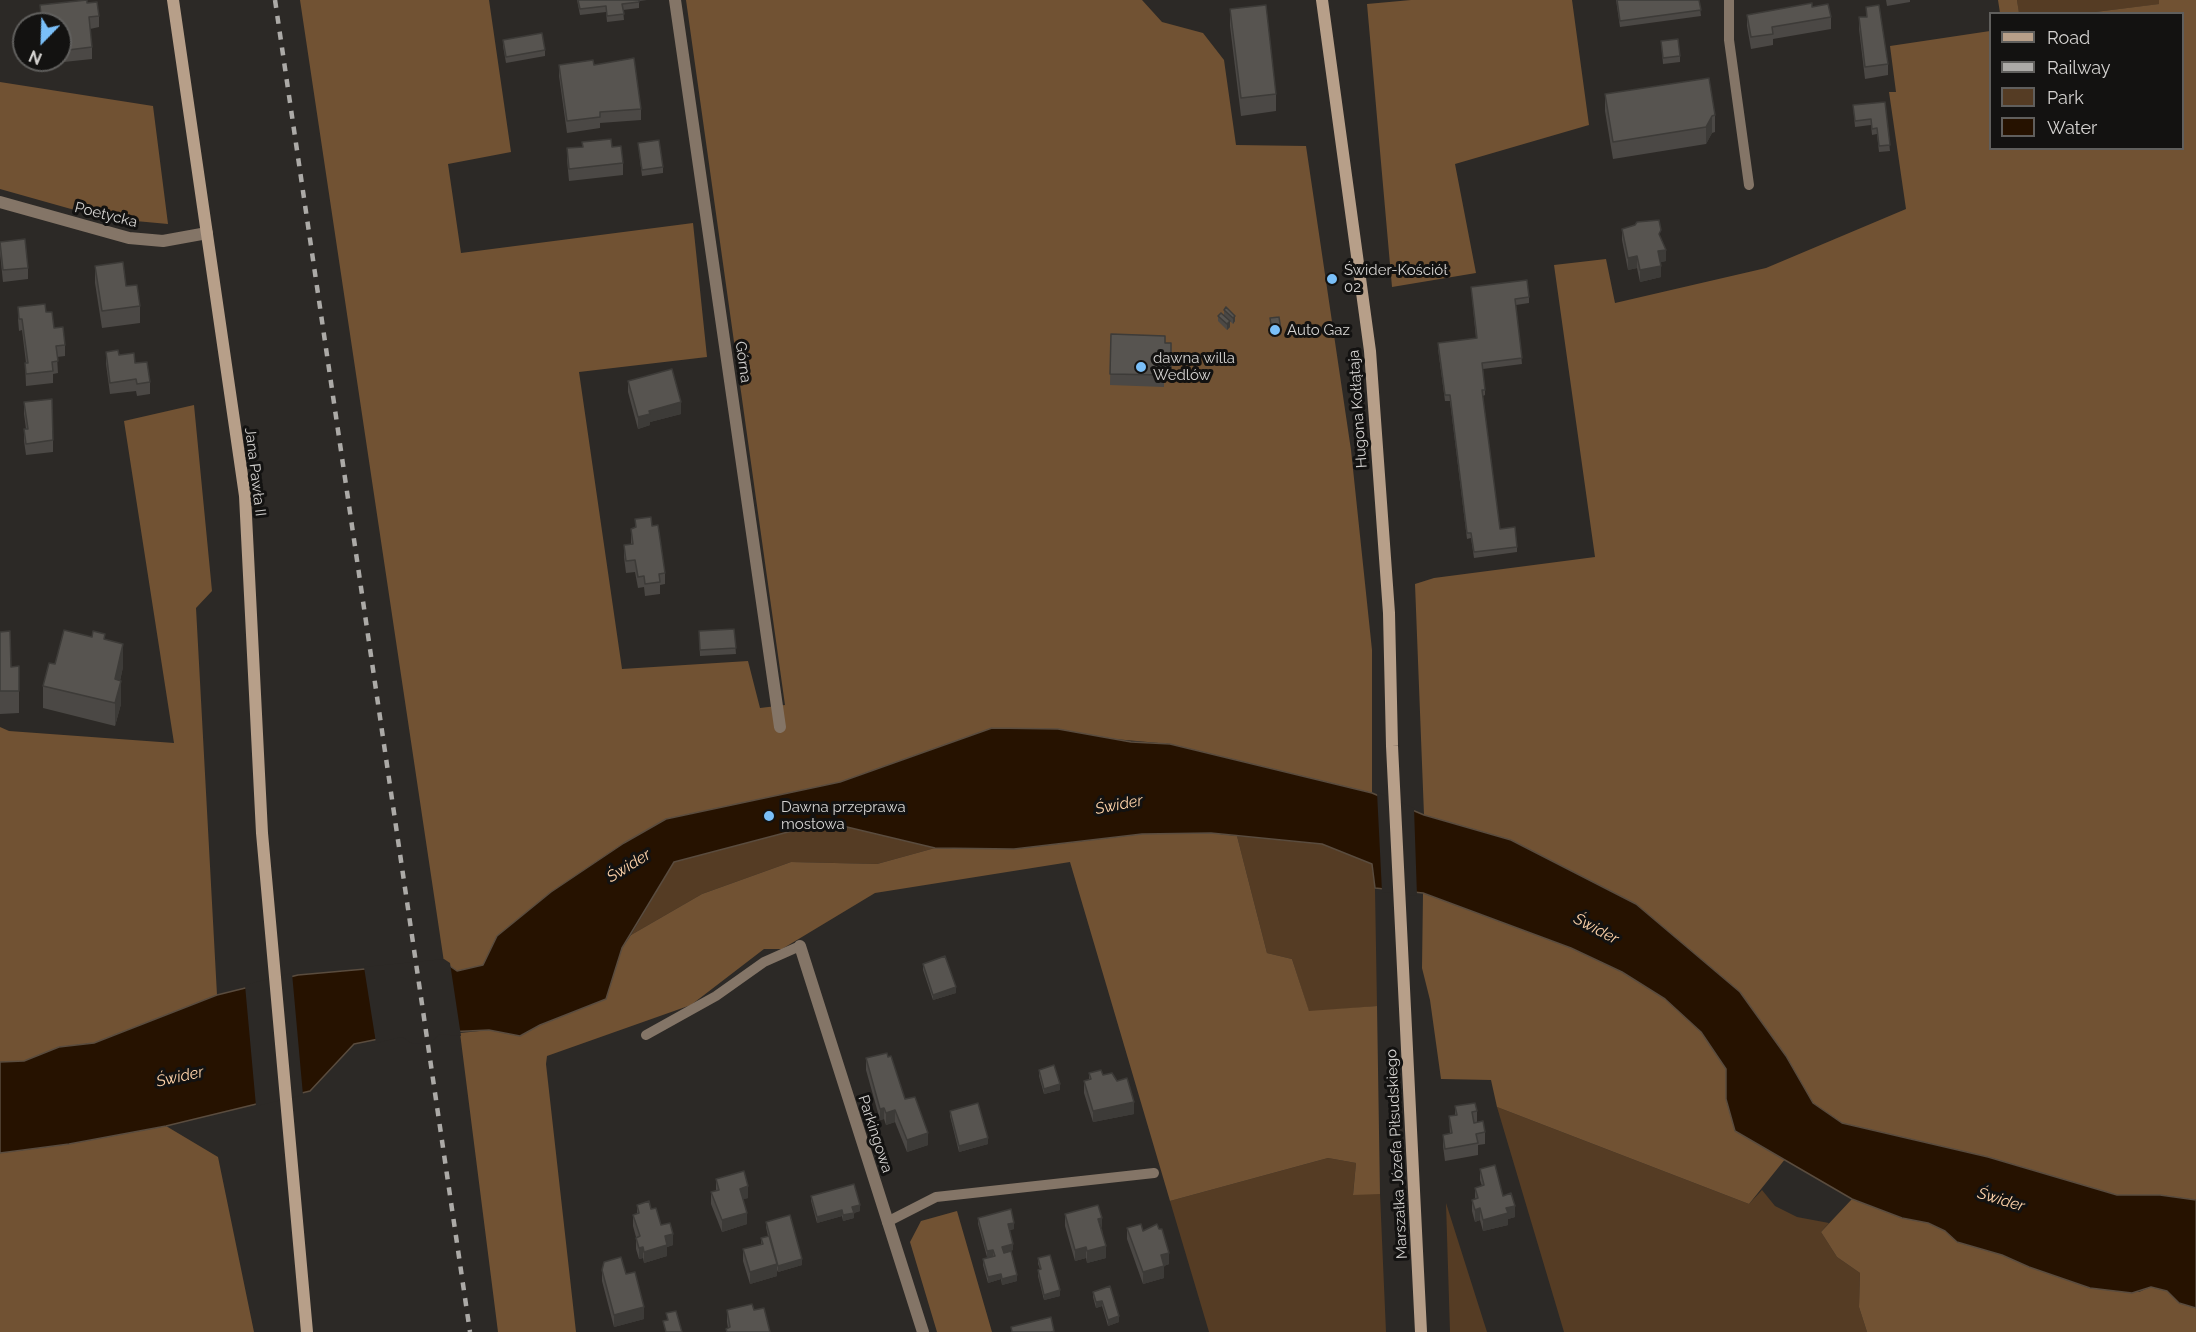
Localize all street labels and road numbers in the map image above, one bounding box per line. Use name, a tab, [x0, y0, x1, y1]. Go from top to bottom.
street label: Poetycka	[73, 199, 139, 231]
street label: Górna	[731, 340, 755, 384]
street label: Hugona Kołłątaja	[1345, 349, 1371, 469]
street label: Jana Pawła II	[241, 427, 269, 517]
street label: Marszałka Józefa Piłsudskiego	[1383, 1049, 1411, 1259]
street label: Parkingowa	[854, 1093, 896, 1175]

